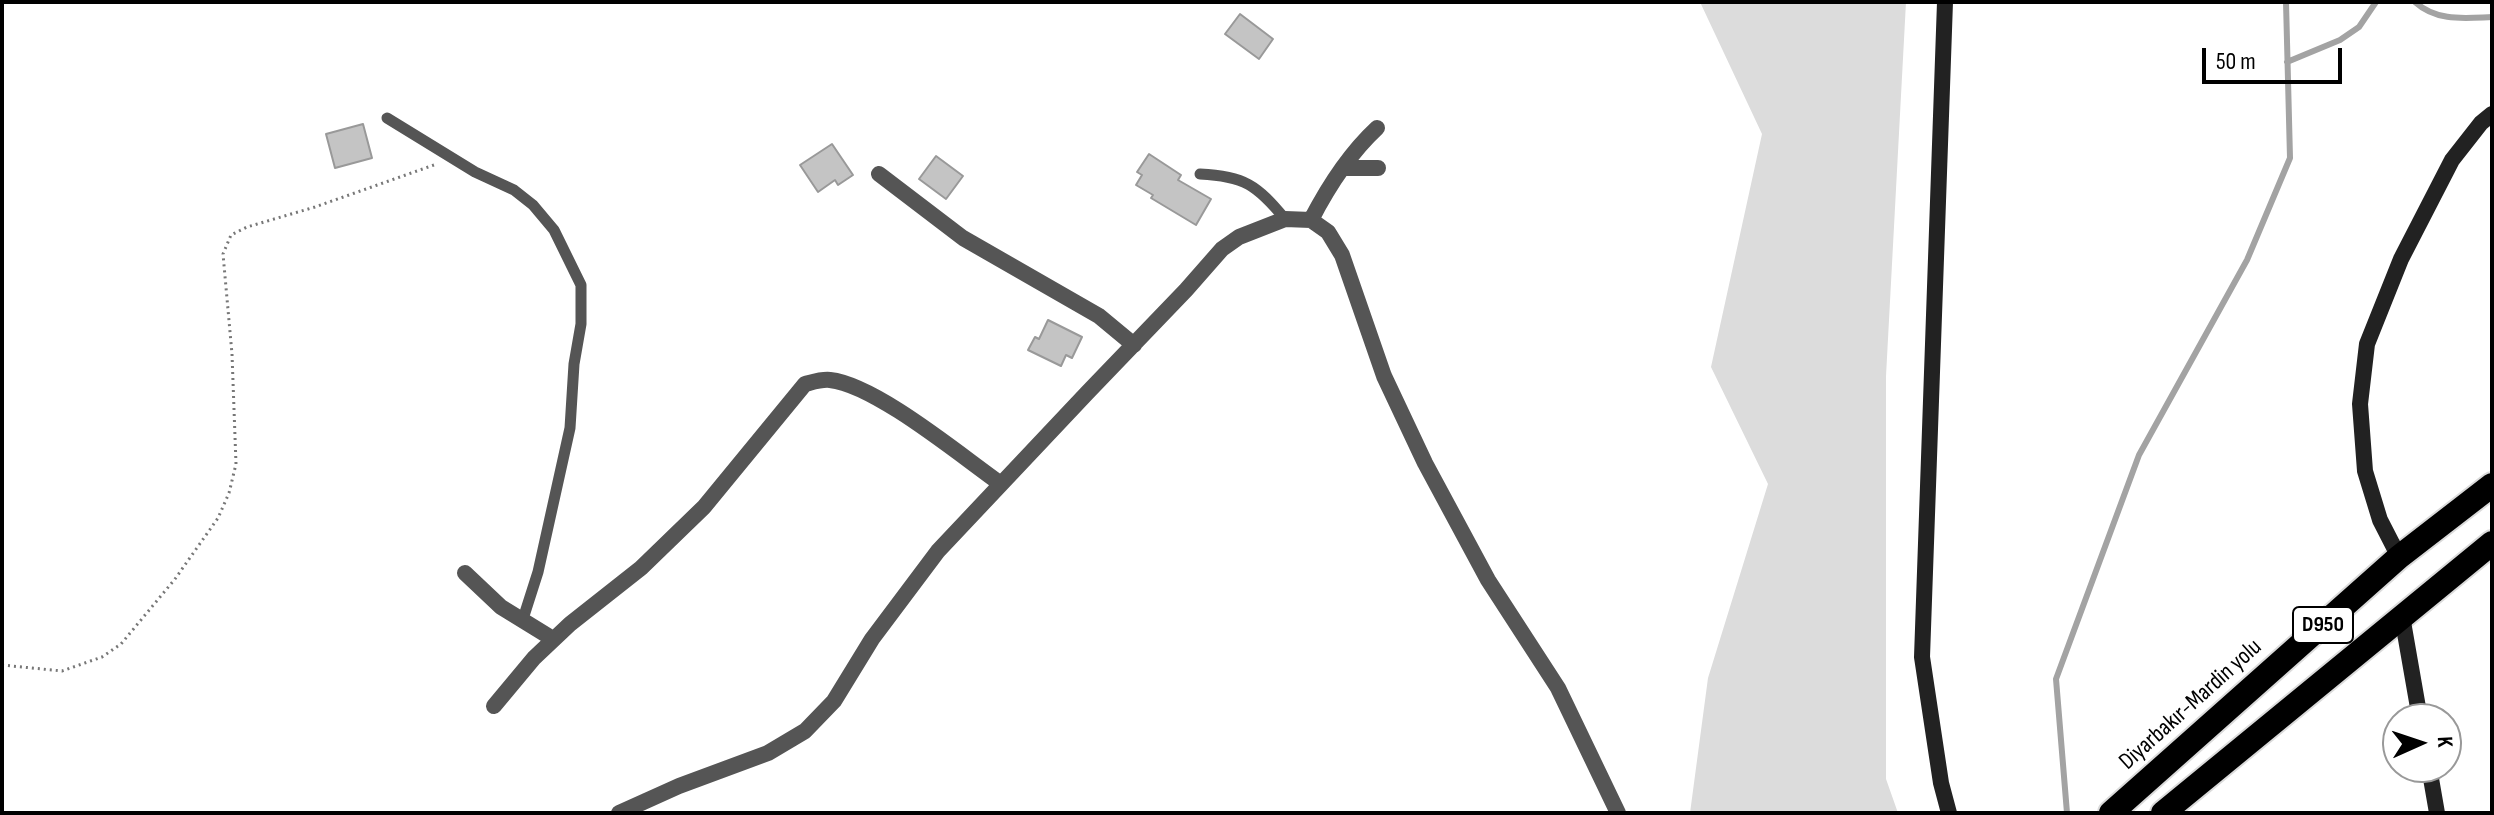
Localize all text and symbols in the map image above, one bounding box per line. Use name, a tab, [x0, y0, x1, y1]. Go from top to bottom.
scale bar	[2206, 32, 2346, 82]
text: 50 m	[2216, 47, 2256, 76]
road number: D950	[2293, 607, 2353, 643]
street label: Diyarbakır-Mardin yolu	[2114, 633, 2268, 777]
north arrow	[2382, 703, 2462, 783]
text: K	[2431, 736, 2458, 748]

